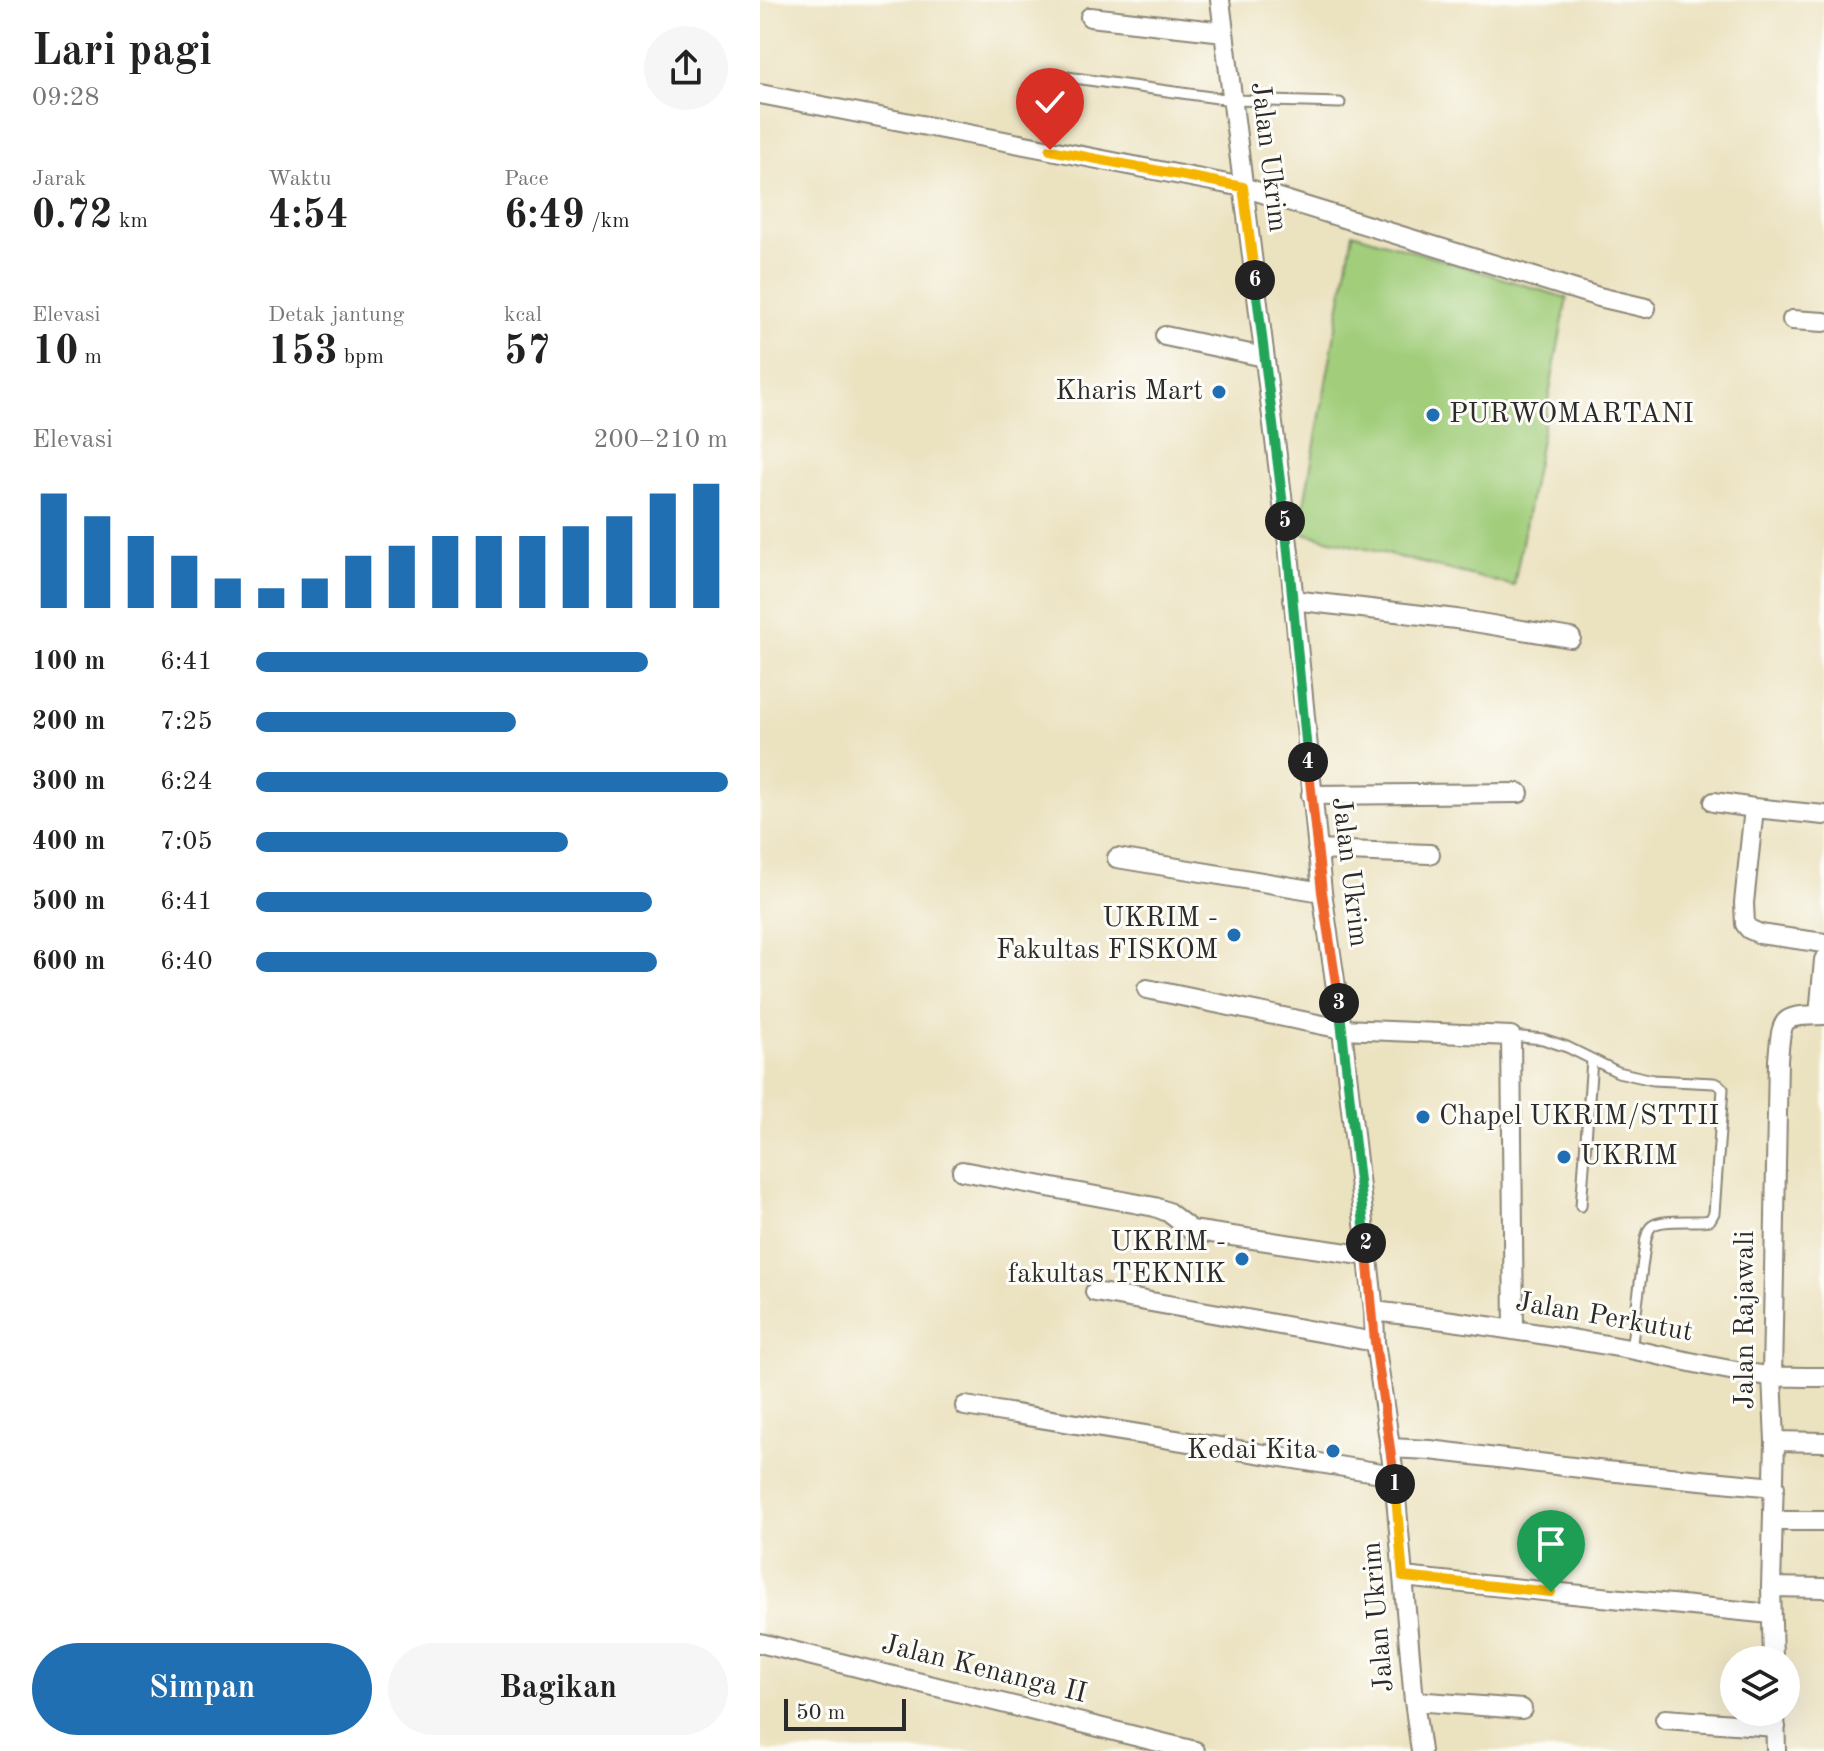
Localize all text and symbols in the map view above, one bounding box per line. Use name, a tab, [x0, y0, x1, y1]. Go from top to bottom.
button: share	[644, 26, 728, 110]
text: Lari pagi	[32, 30, 212, 74]
pin	[1016, 68, 1084, 150]
icon: check	[1028, 80, 1072, 124]
street label: Jalan Ukrim	[1245, 80, 1291, 234]
text: 09:28	[32, 85, 100, 111]
text: Jarak	[32, 168, 86, 190]
text: Waktu	[268, 168, 332, 190]
text: Pace	[504, 168, 549, 190]
text: 0.72	[32, 197, 113, 237]
text: 4:54	[268, 197, 349, 237]
text: 6:49	[504, 197, 585, 237]
text: km	[113, 210, 148, 232]
text: /km	[585, 210, 630, 232]
pin: 6	[1235, 260, 1275, 300]
text: 6	[1249, 269, 1261, 291]
text: Elevasi	[32, 304, 101, 326]
text: Detak jantung	[268, 304, 404, 326]
text: kcal	[504, 304, 542, 326]
text: 10	[32, 333, 78, 373]
text: 153	[268, 333, 338, 373]
text: 57	[504, 333, 550, 373]
text: m	[78, 346, 102, 368]
text: bpm	[338, 346, 384, 368]
place label: Kharis Mart	[1055, 378, 1203, 406]
marker: Kharis Mart	[1210, 383, 1228, 401]
place label: PURWOMARTANI	[1449, 401, 1694, 429]
marker: PURWOMARTANI	[1424, 406, 1442, 424]
text: Elevasi	[32, 427, 113, 453]
text: 200–210 m	[593, 427, 728, 453]
pin: 5	[1265, 501, 1305, 541]
text: 5	[1279, 510, 1291, 532]
text: 100 m	[32, 649, 105, 675]
text: 6:41	[160, 649, 213, 675]
text: 200 m	[32, 709, 105, 735]
text: 7:25	[160, 709, 213, 735]
pin: 4	[1288, 742, 1328, 782]
text: 4	[1302, 751, 1314, 773]
text: 300 m	[32, 769, 105, 795]
text: 6:24	[160, 769, 213, 795]
street label: Jalan Ukrim	[1326, 795, 1372, 949]
text: 400 m	[32, 829, 105, 855]
text: 7:05	[160, 829, 213, 855]
text: 500 m	[32, 889, 105, 915]
text: 6:41	[160, 889, 213, 915]
place label: UKRIM - Fakultas FISKOM	[996, 905, 1218, 965]
marker: UKRIM - Fakultas FISKOM	[1225, 926, 1243, 944]
text: 600 m	[32, 949, 105, 975]
text: 6:40	[160, 949, 213, 975]
pin: 3	[1319, 983, 1359, 1023]
text: 3	[1333, 992, 1345, 1014]
place label: Chapel UKRIM/STTII	[1439, 1103, 1719, 1131]
marker: Chapel UKRIM/STTII	[1414, 1108, 1432, 1126]
place label: UKRIM	[1580, 1143, 1678, 1171]
marker: UKRIM	[1555, 1148, 1573, 1166]
pin: 2	[1346, 1223, 1386, 1263]
place label: UKRIM - fakultas TEKNIK	[1008, 1229, 1226, 1289]
street label: Jalan Rajawali	[1732, 1230, 1760, 1410]
text: 2	[1360, 1232, 1372, 1254]
marker: UKRIM - fakultas TEKNIK	[1233, 1250, 1251, 1268]
street label: Jalan Perkutut	[1513, 1289, 1695, 1347]
place label: Kedai Kita	[1187, 1437, 1317, 1465]
marker: Kedai Kita	[1324, 1442, 1342, 1460]
pin: 1	[1375, 1464, 1415, 1504]
text: 1	[1389, 1473, 1401, 1495]
pin	[1517, 1510, 1585, 1592]
icon: arrive	[1529, 1522, 1573, 1566]
street label: Jalan Ukrim	[1358, 1541, 1400, 1693]
street label: Jalan Kenanga II	[879, 1631, 1089, 1709]
button: Simpan	[32, 1643, 372, 1735]
button: Bagikan	[388, 1643, 728, 1735]
map controls	[1720, 1646, 1800, 1726]
button: layers	[1720, 1646, 1800, 1726]
scale bar	[784, 1695, 906, 1731]
text: 50 m	[796, 1702, 845, 1724]

